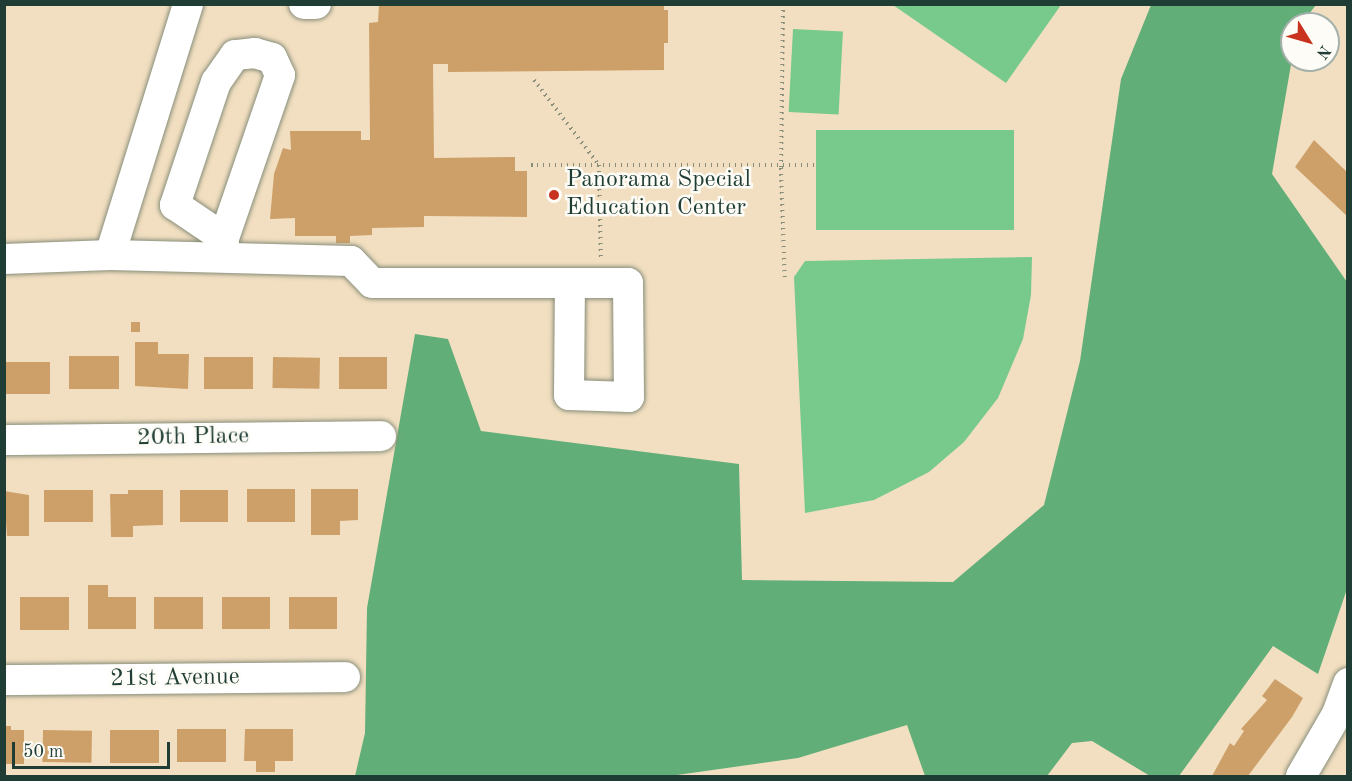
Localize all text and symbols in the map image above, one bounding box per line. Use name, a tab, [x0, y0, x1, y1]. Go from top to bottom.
north arrow	[1280, 12, 1340, 72]
text: N	[1313, 42, 1333, 61]
place label: Panorama Special Education Center	[566, 167, 751, 223]
marker: Panorama Special Education Center	[547, 188, 561, 202]
street label: 20th Place	[137, 423, 249, 453]
street label: 21st Avenue	[110, 663, 240, 695]
scale bar	[15, 730, 172, 768]
text: 50 m	[23, 743, 63, 761]

